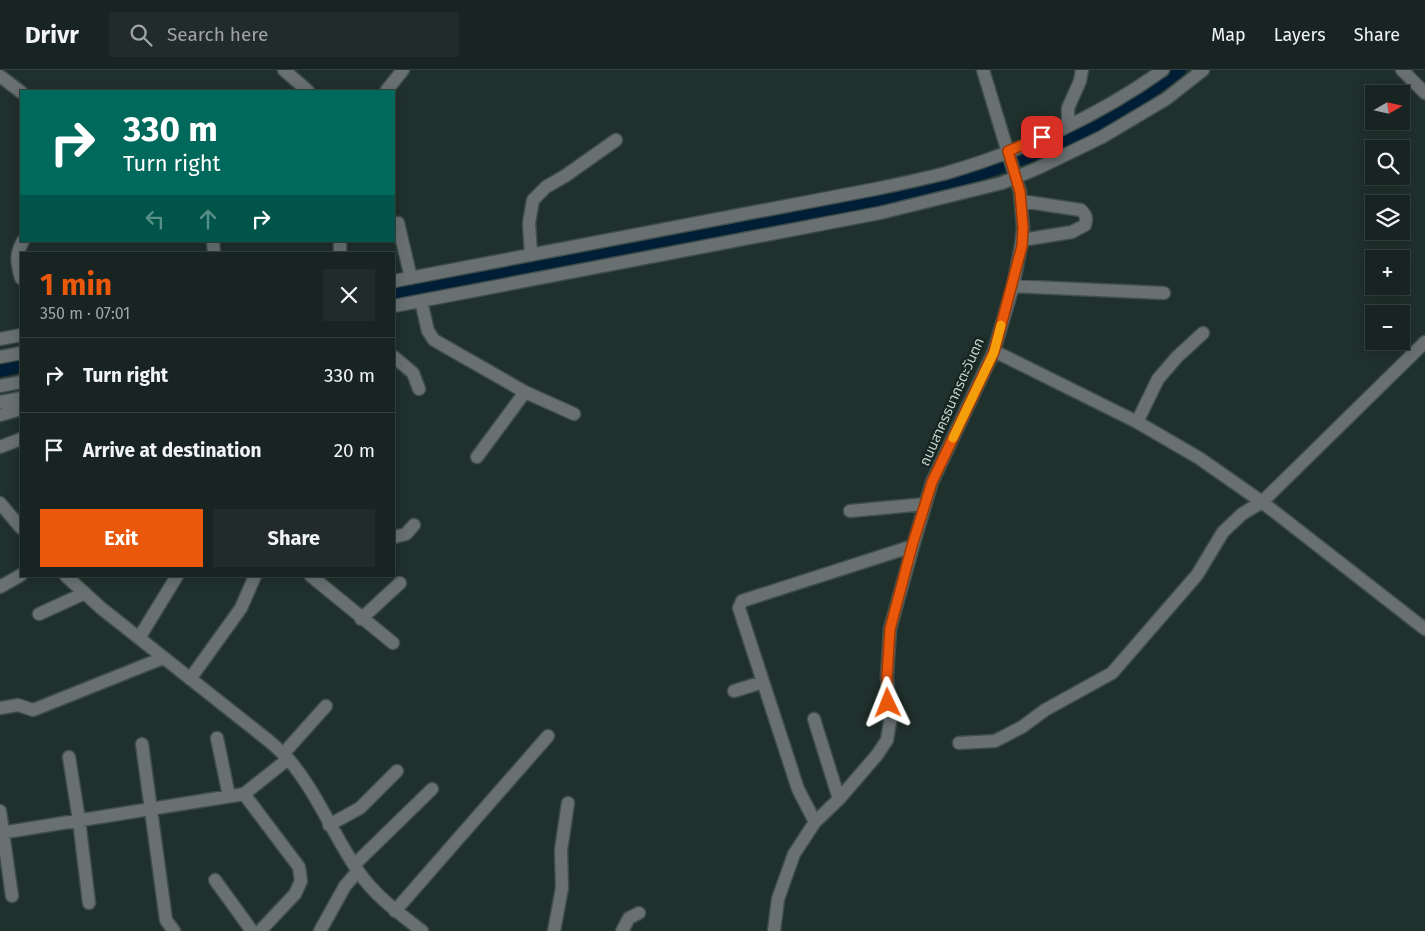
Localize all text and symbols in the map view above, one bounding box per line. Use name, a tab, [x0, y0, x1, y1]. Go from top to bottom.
search box	[109, 12, 459, 57]
text: Drivr	[25, 21, 79, 49]
icon: search	[127, 21, 155, 49]
text: Search here	[167, 23, 268, 46]
text: Map	[1211, 24, 1246, 46]
text: Layers	[1274, 24, 1326, 46]
text: Share	[1354, 24, 1400, 46]
north arrow	[1365, 85, 1410, 130]
map controls	[1365, 85, 1410, 350]
text: 330 m	[123, 108, 218, 150]
icon: right	[40, 110, 105, 175]
pin	[1021, 116, 1063, 158]
icon: arrive	[1028, 123, 1056, 151]
button: search	[1365, 140, 1410, 185]
text: Turn right	[123, 150, 220, 177]
button: layers	[1365, 195, 1410, 240]
icon: left	[141, 205, 169, 233]
icon: ahead	[194, 205, 222, 233]
icon: right	[247, 205, 275, 233]
button: +	[1365, 250, 1410, 295]
text: 1 min	[40, 267, 112, 303]
button: close	[323, 269, 375, 321]
text: 350 m · 07:01	[40, 304, 130, 323]
button: −	[1365, 305, 1410, 350]
street label: ถนนสาครธนากรตะวันตก	[916, 335, 988, 469]
icon: right	[40, 361, 68, 389]
text: Turn right	[83, 364, 168, 387]
text: 330 m	[324, 364, 375, 387]
icon: arrive	[40, 436, 68, 464]
text: Arrive at destination	[83, 439, 262, 462]
text: 20 m	[334, 439, 375, 462]
button: Exit	[40, 509, 203, 567]
button: Share	[213, 509, 375, 567]
position arrow	[861, 676, 913, 728]

